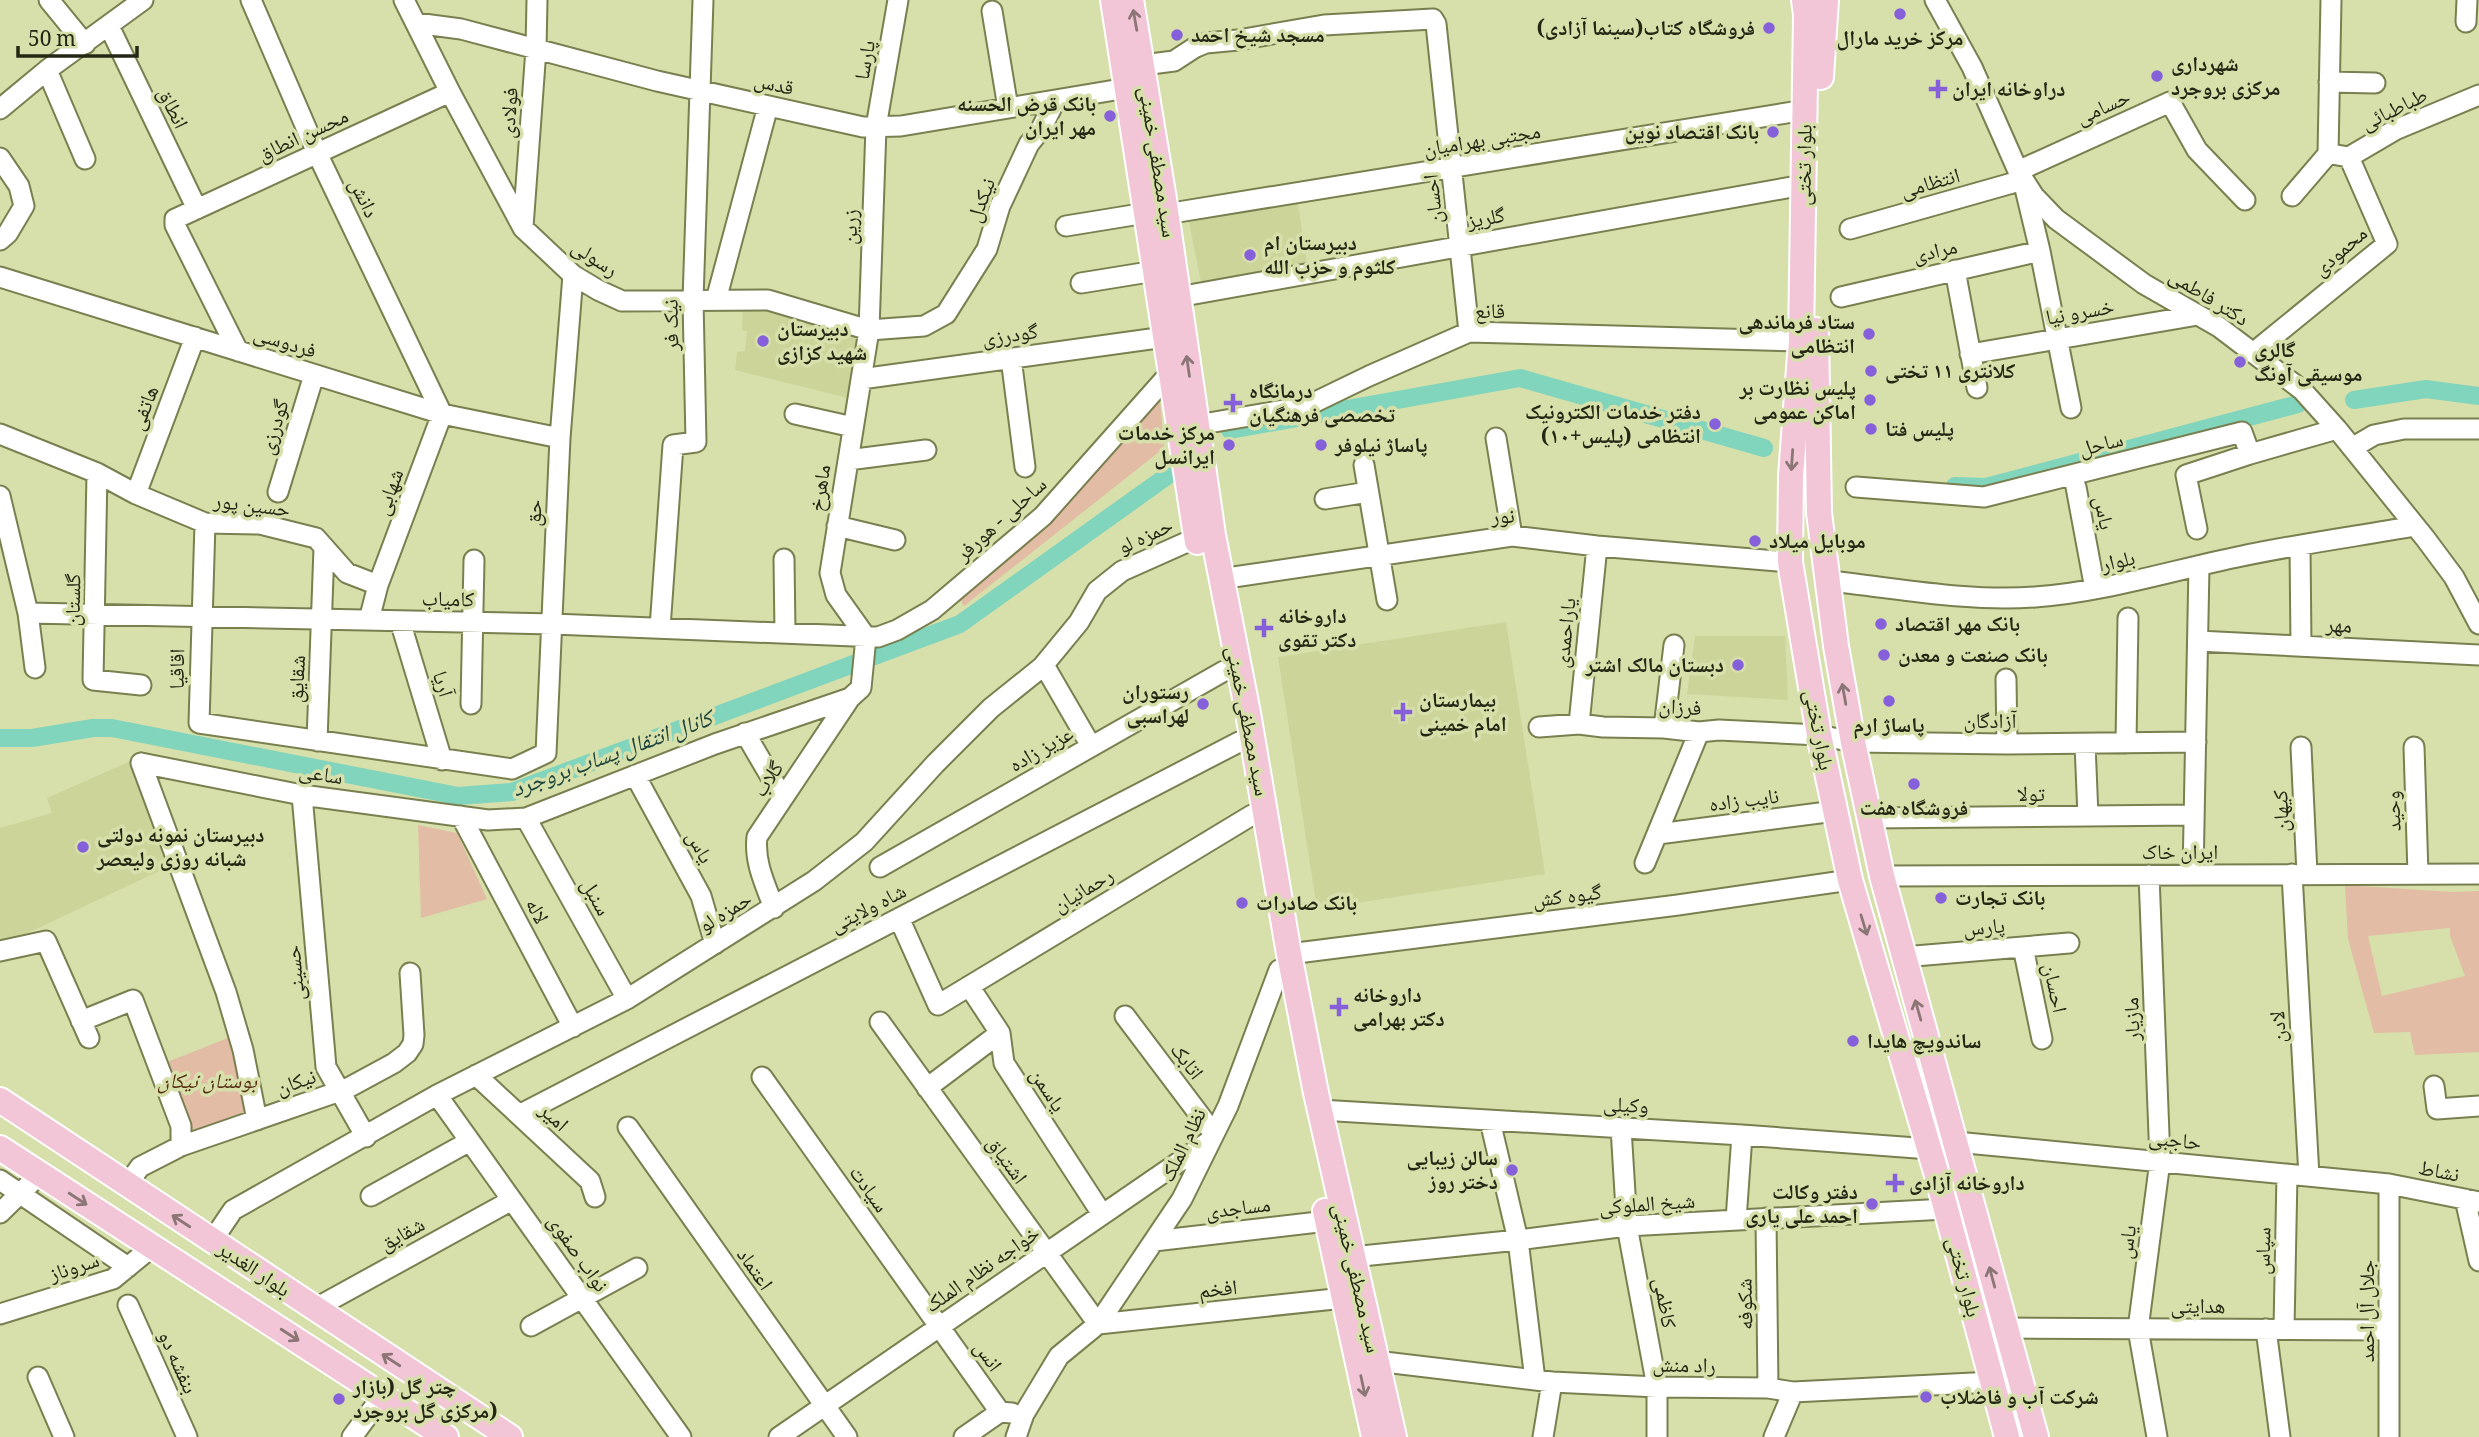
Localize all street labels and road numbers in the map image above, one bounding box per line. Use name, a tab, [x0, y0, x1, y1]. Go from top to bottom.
street label: پارسا	[847, 38, 888, 83]
street label: قدس	[750, 65, 797, 108]
street label: طباطبائی	[2356, 80, 2435, 142]
street label: انطاق	[146, 82, 196, 136]
street label: حسامی	[2071, 82, 2137, 137]
street label: سید مصطفی خمینی	[1126, 84, 1185, 240]
street label: فولادی	[492, 86, 531, 140]
street label: محسن انطاق	[253, 101, 356, 174]
street label: مجتبی بهرامیان	[1421, 116, 1544, 169]
street label: بلوار تختی	[1788, 124, 1825, 206]
street label: انتظامی	[1897, 160, 1965, 211]
street label: احسان	[1415, 172, 1455, 225]
street label: دانش	[337, 173, 386, 225]
street label: نیکدل	[959, 173, 1008, 228]
street label: گلریز	[1464, 200, 1508, 241]
street label: زرین	[834, 209, 871, 246]
street label: محمودی	[2306, 219, 2377, 287]
street label: مرادی	[1910, 231, 1961, 276]
street label: رسولی	[563, 232, 624, 289]
street label: دکتر فاطمی	[2161, 261, 2255, 338]
street label: خسرو نیا	[2043, 291, 2117, 338]
street label: قانع	[1475, 296, 1505, 331]
street label: نیک فر	[656, 299, 691, 352]
street label: گودرزی	[980, 316, 1041, 359]
street label: فردوسی	[249, 318, 320, 370]
street label: هاتفی	[122, 381, 171, 437]
street label: گودرزی	[251, 395, 301, 460]
street label: ساحل	[2076, 424, 2128, 469]
street label: ماهرخ	[801, 462, 843, 515]
street label: شهابی	[367, 465, 416, 521]
street label: ساحلی - هورفر	[948, 470, 1057, 573]
street label: حسین پور	[210, 485, 292, 530]
street label: یاس	[2081, 494, 2122, 533]
street label: حق	[519, 499, 554, 527]
street label: نور	[1490, 501, 1516, 536]
street label: حمزه لو	[1112, 510, 1180, 566]
street label: بلوار	[2097, 543, 2139, 585]
street label: گلستان	[58, 573, 93, 627]
street label: کامیاب	[421, 584, 475, 619]
street label: یاراحمدی	[1546, 596, 1589, 670]
street label: مهر	[2324, 609, 2353, 646]
street label: سید مصطفی خمینی	[1214, 643, 1277, 800]
street label: اقاقیا	[162, 648, 197, 690]
street label: شقایق	[281, 654, 318, 704]
street label: آریا	[420, 667, 461, 703]
street label: بلوار تختی	[1792, 687, 1842, 774]
street label: فرزان	[1658, 691, 1702, 728]
street label: آزادگان	[1963, 706, 2017, 741]
street label: عزیز زاده	[1003, 718, 1082, 784]
street label: گلاب	[745, 755, 795, 806]
street label: ساعی	[296, 756, 345, 797]
street label: تولا	[2017, 779, 2045, 814]
street label: نایب زاده	[1707, 781, 1781, 824]
street label: کیهان	[2265, 789, 2302, 832]
street label: وحید	[2377, 790, 2414, 832]
street label: یاس	[674, 825, 721, 871]
street label: ایران خاک	[2142, 837, 2218, 872]
street label: رحمانیان	[1047, 860, 1122, 924]
street label: سنبل	[569, 873, 618, 924]
street label: شاه ولایتی	[825, 876, 914, 944]
street label: گیوه کش	[1531, 877, 1604, 920]
street label: حمزه لو	[692, 884, 760, 944]
street label: لاله	[514, 893, 556, 931]
street label: پارس	[1962, 910, 2007, 949]
street label: حسینی	[278, 944, 317, 1002]
street label: احسان	[2030, 960, 2075, 1017]
street label: مازیار	[2116, 997, 2153, 1042]
street label: لادن	[2262, 1010, 2299, 1044]
street label: اتابک	[1159, 1036, 1211, 1089]
street label: نیکان	[272, 1061, 322, 1108]
street label: یاسمن	[1018, 1062, 1073, 1121]
street label: وکیلی	[1602, 1089, 1650, 1126]
street label: امیر	[528, 1095, 575, 1142]
street label: نظام الملک	[1152, 1103, 1218, 1189]
street label: حاجبی	[2147, 1122, 2203, 1163]
street label: اشتیاق	[975, 1130, 1035, 1193]
street label: نشاط	[2415, 1152, 2462, 1195]
street label: سیادت	[838, 1159, 896, 1222]
street label: شیخ الملوکی	[1598, 1186, 1696, 1227]
street label: مساجدی	[1204, 1189, 1273, 1232]
street label: سید مصطفی خمینی	[1320, 1200, 1389, 1357]
street label: نواب صفوی	[536, 1208, 616, 1301]
street label: شقایق	[374, 1209, 433, 1263]
street label: خواجه نظام الملک	[918, 1218, 1049, 1324]
street label: یاس	[2110, 1223, 2149, 1262]
street label: سپاس	[2248, 1227, 2283, 1275]
street label: بلوار الغدیر	[208, 1233, 296, 1309]
street label: بلوار تختی	[1934, 1234, 1989, 1322]
street label: اعتماد	[725, 1242, 780, 1299]
street label: سروناز	[44, 1245, 105, 1294]
street label: جلال آل احمد	[2352, 1260, 2387, 1362]
street label: افخم	[1197, 1272, 1239, 1311]
street label: کاظمی	[1641, 1275, 1684, 1332]
street label: شکوفه	[1730, 1278, 1765, 1330]
street label: هدایتی	[2171, 1291, 2225, 1326]
street label: بنفشه دو	[146, 1325, 205, 1401]
street label: انس	[962, 1334, 1010, 1381]
street label: راد منش	[1652, 1349, 1716, 1386]

